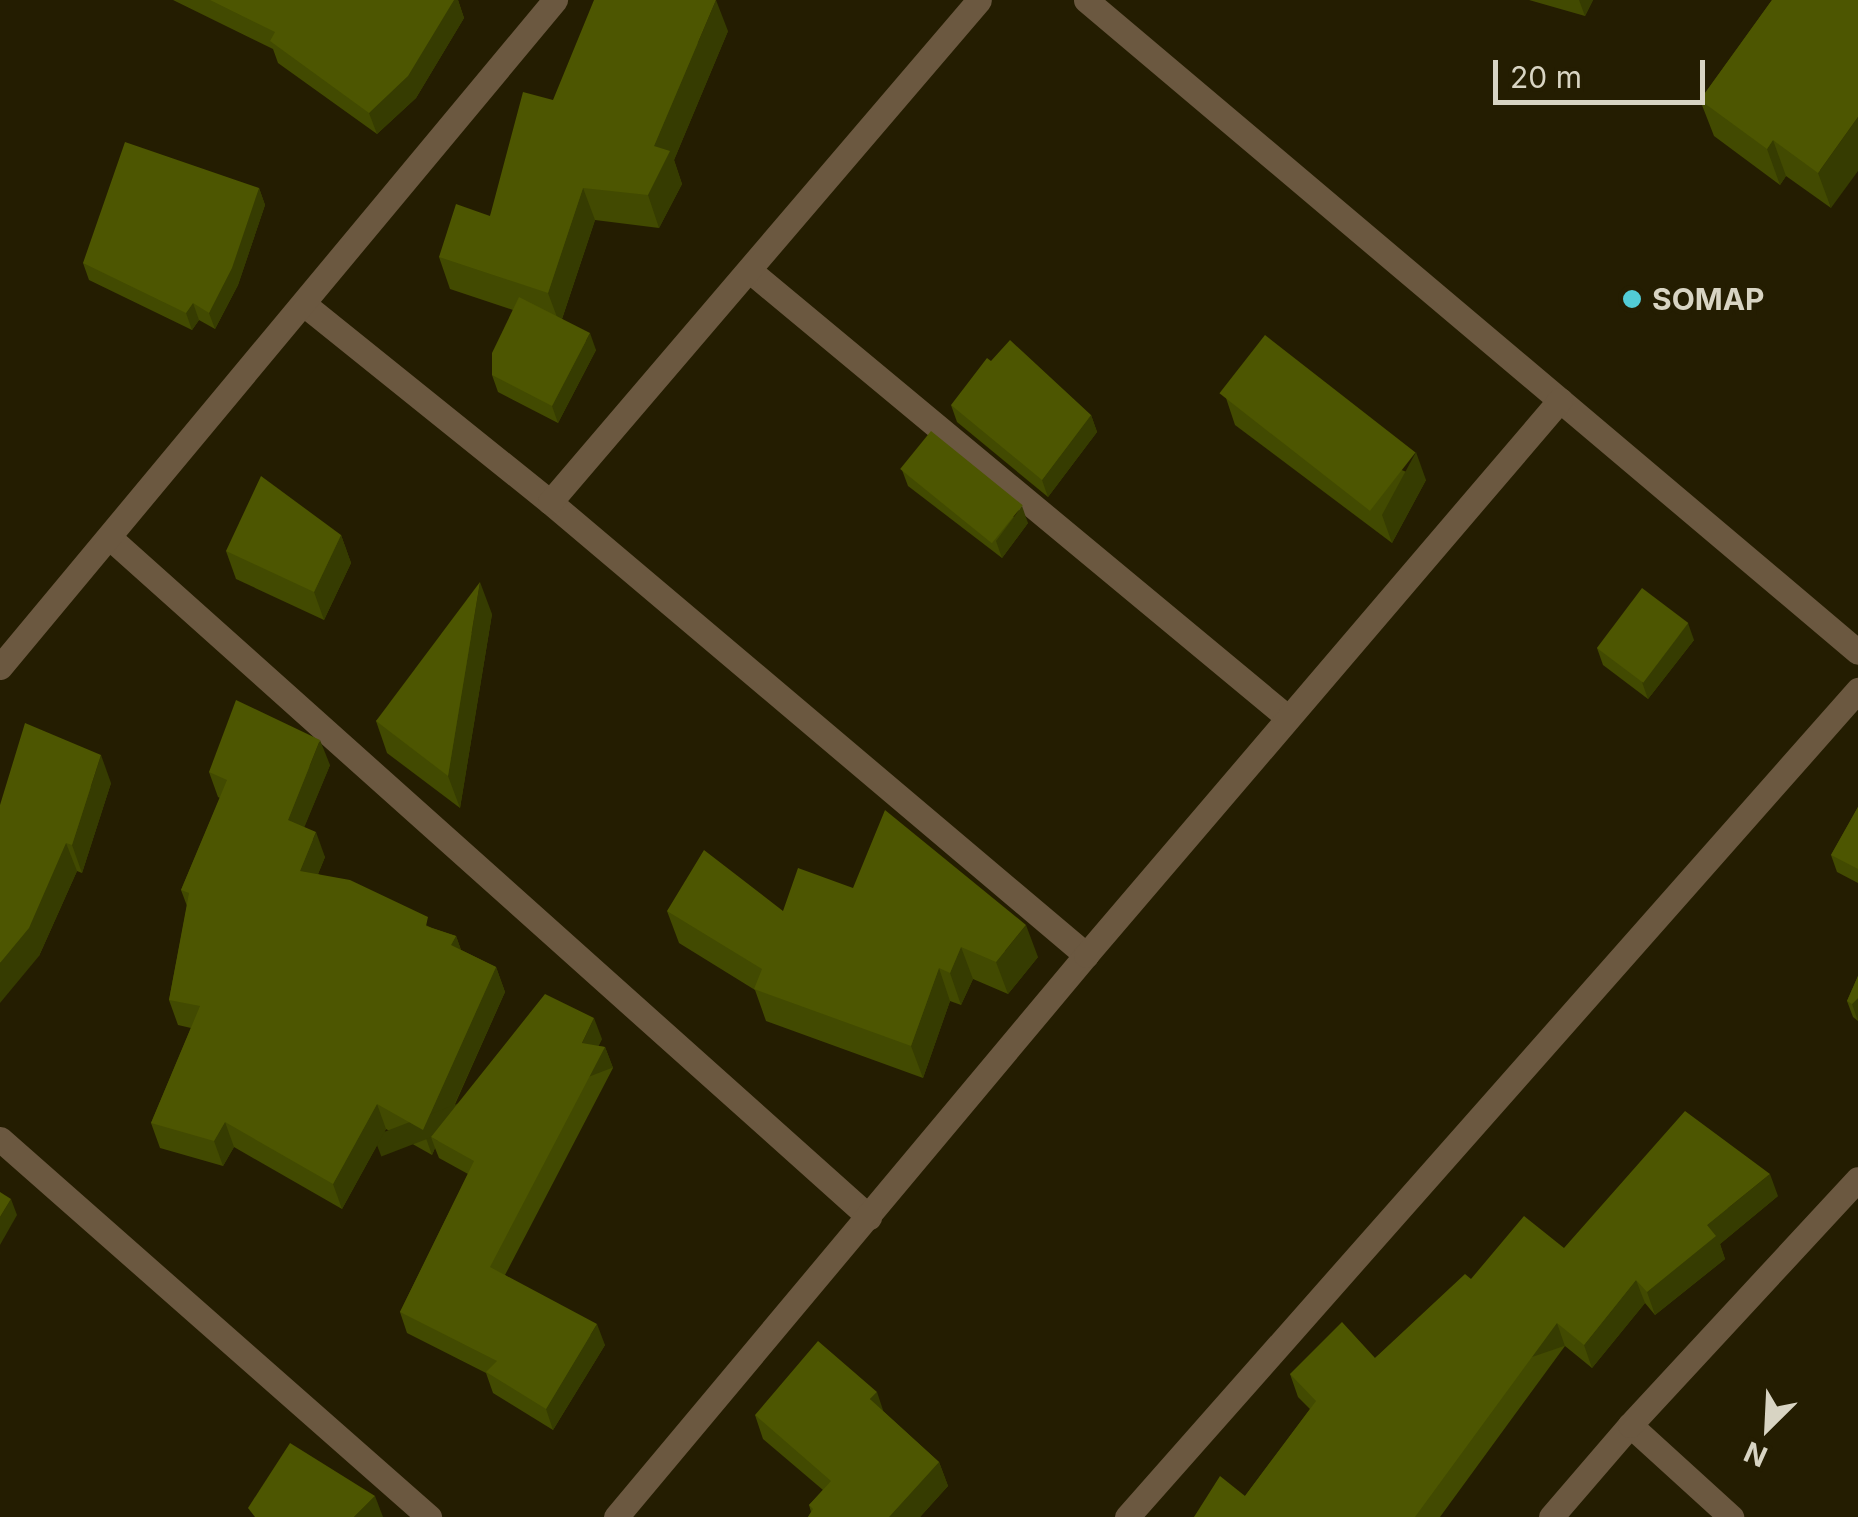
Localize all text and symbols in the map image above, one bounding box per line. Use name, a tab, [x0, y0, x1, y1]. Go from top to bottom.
scale bar	[1498, 40, 1710, 102]
text: 20 m	[1510, 59, 1582, 95]
place label: SOMAP	[1652, 281, 1765, 317]
marker: SOMAP	[1621, 288, 1643, 310]
north arrow	[1718, 1377, 1818, 1477]
text: N	[1739, 1435, 1772, 1474]

